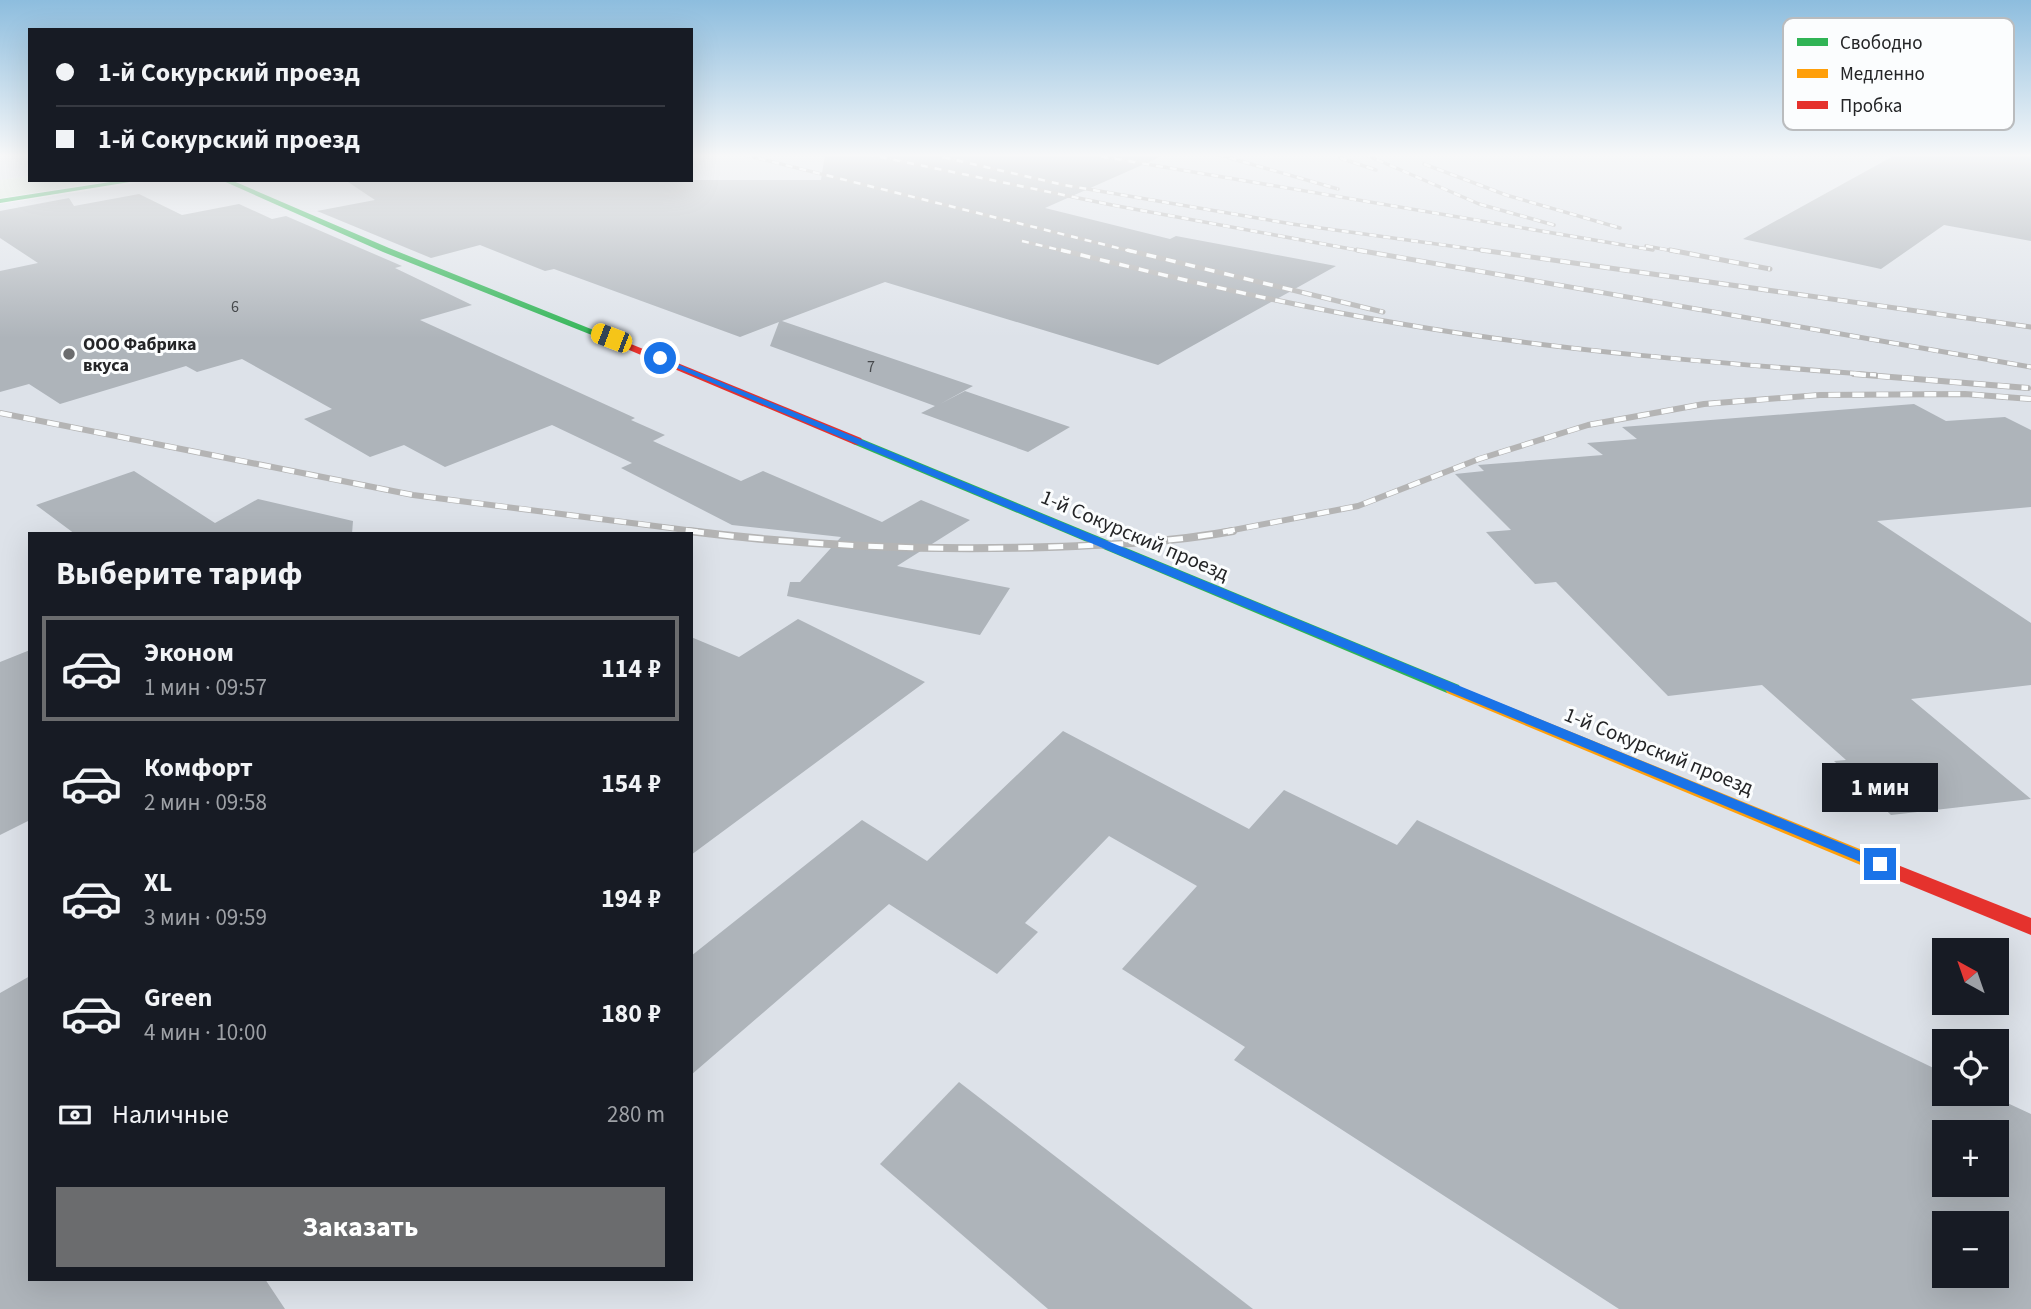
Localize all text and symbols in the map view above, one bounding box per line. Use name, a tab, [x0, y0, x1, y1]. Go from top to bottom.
legend	[1783, 18, 2014, 130]
text: Свободно	[1840, 30, 1923, 57]
text: 1-й Сокурский проезд	[98, 54, 360, 91]
text: Медленно	[1840, 61, 1925, 88]
text: Пробка	[1840, 93, 1902, 120]
text: 1-й Сокурский проезд	[98, 121, 360, 158]
house number: 6	[231, 296, 239, 318]
car	[588, 321, 635, 355]
place label: ООО Фабрика вкуса	[83, 332, 197, 378]
route start	[644, 342, 676, 374]
marker: ООО Фабрика вкуса	[61, 346, 77, 362]
house number: 7	[867, 356, 875, 378]
street label: 1-й Сокурский проезд	[1036, 482, 1234, 588]
text: Выберите тариф	[56, 551, 303, 597]
text: Эконом	[144, 634, 234, 671]
icon: car	[60, 637, 123, 700]
text: 114 ₽	[601, 650, 661, 687]
text: 1 мин · 09:57	[144, 671, 267, 704]
street label: 1-й Сокурский проезд	[1560, 699, 1758, 803]
text: Комфорт	[144, 749, 253, 786]
icon: car	[60, 752, 123, 815]
callout: 1 мин	[1822, 762, 1938, 812]
text: 154 ₽	[601, 765, 661, 802]
text: 1 мин	[1851, 771, 1909, 804]
text: 2 мин · 09:58	[144, 786, 267, 819]
route end	[1864, 848, 1896, 880]
text: XL	[144, 864, 172, 901]
icon: car	[60, 867, 123, 930]
text: 194 ₽	[601, 880, 661, 917]
text: 3 мин · 09:59	[144, 901, 267, 934]
north arrow	[1932, 938, 2009, 1015]
map controls	[1932, 938, 2009, 1288]
text: Green	[144, 979, 212, 1016]
icon: car	[60, 982, 123, 1045]
text: 180 ₽	[601, 995, 661, 1032]
text: 4 мин · 10:00	[144, 1016, 267, 1049]
button: locate	[1932, 1029, 2009, 1106]
icon: cash	[56, 1096, 94, 1134]
text: Наличные	[112, 1096, 229, 1133]
text: 280 m	[607, 1098, 665, 1131]
button: +	[1932, 1120, 2009, 1197]
button: Заказать	[56, 1187, 665, 1267]
button: −	[1932, 1211, 2009, 1288]

